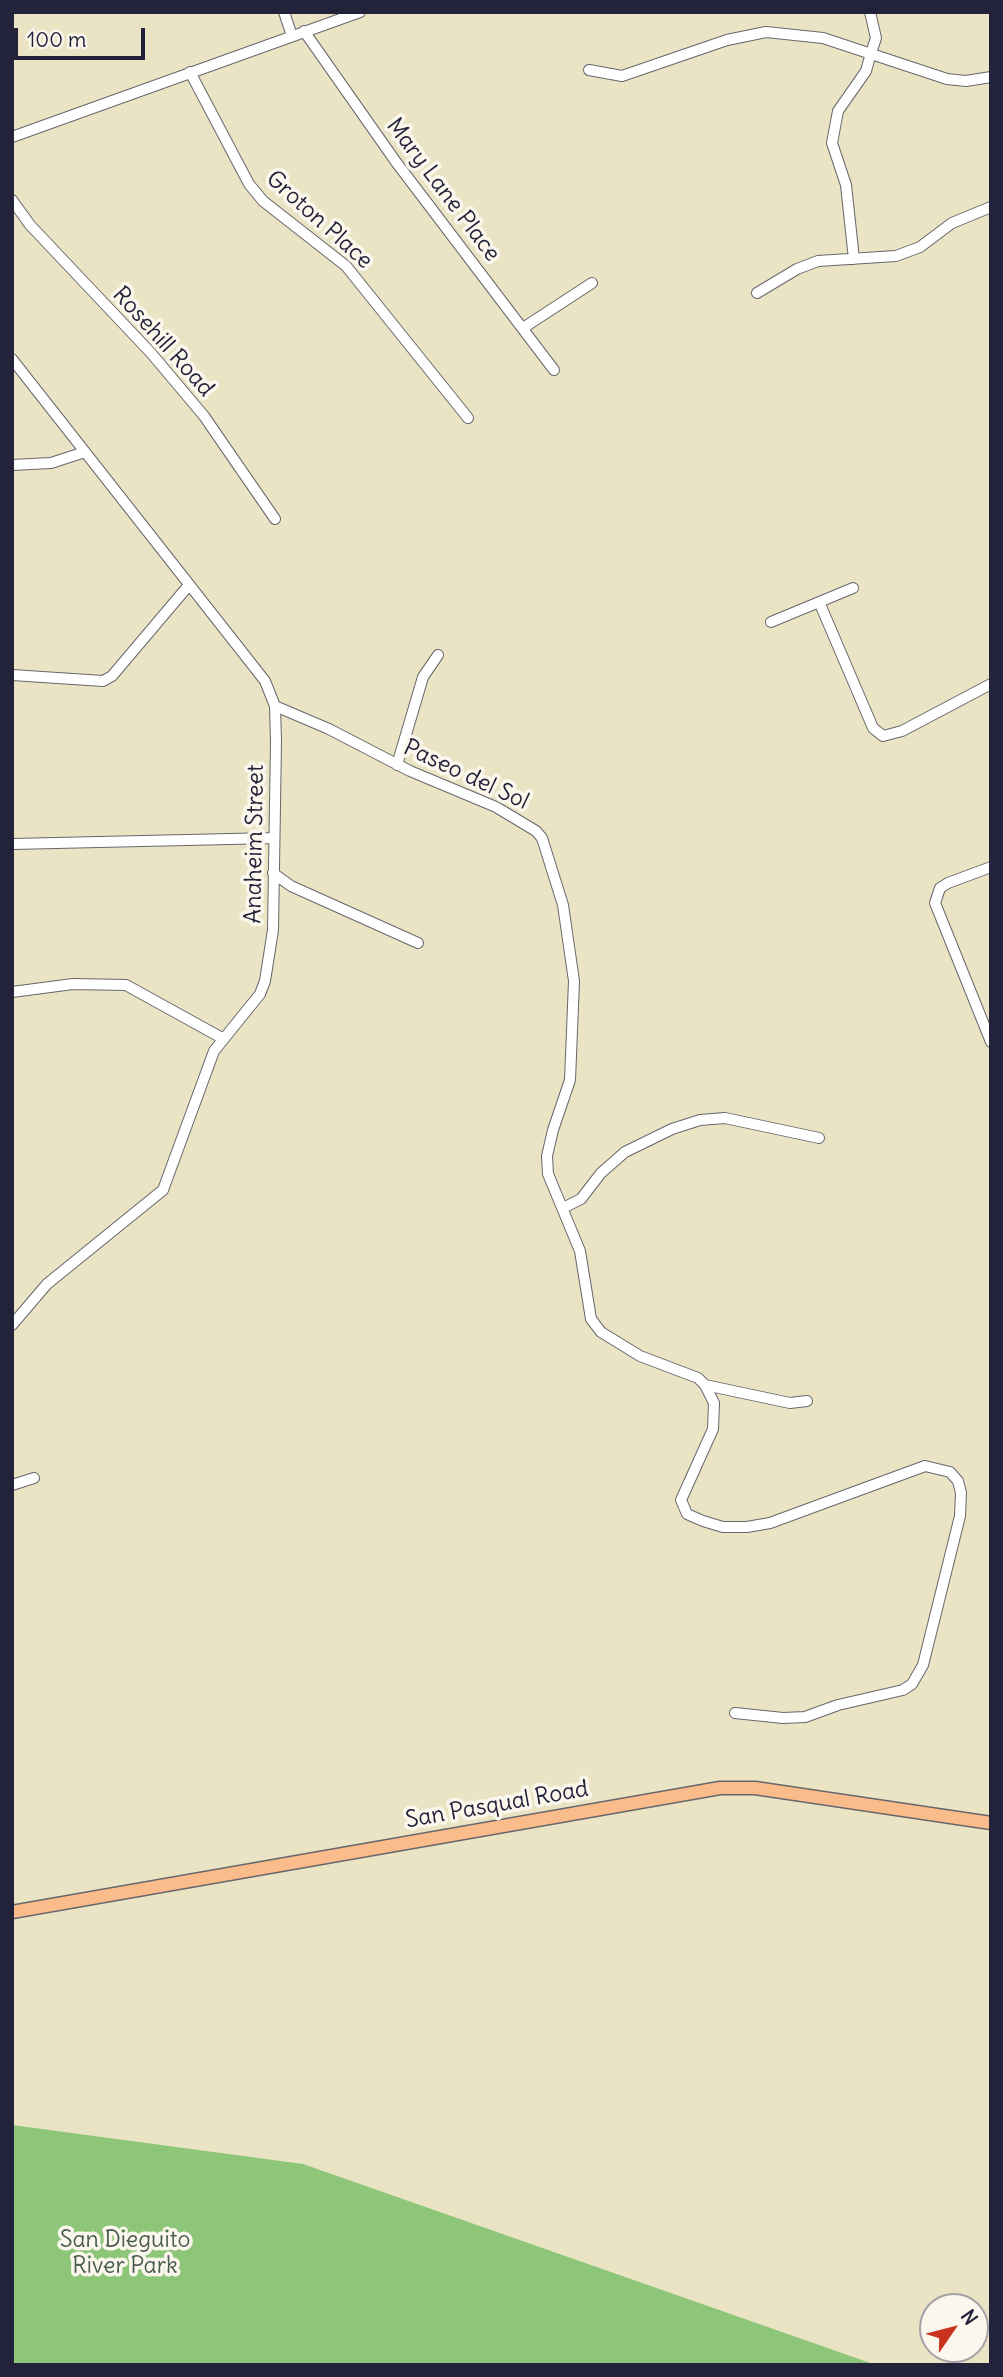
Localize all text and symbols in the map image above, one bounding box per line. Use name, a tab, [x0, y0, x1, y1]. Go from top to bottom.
scale bar	[18, 14, 149, 58]
text: 100 m	[27, 26, 86, 53]
street label: Mary Lane Place	[380, 113, 506, 267]
street label: Groton Place	[260, 165, 378, 275]
street label: Rosehill Road	[106, 281, 220, 403]
street label: Paseo del Sol	[399, 734, 533, 816]
street label: Anaheim Street	[240, 764, 270, 924]
street label: San Pasqual Road	[403, 1775, 591, 1835]
park label: San Dieguito River Park	[60, 2226, 190, 2280]
north arrow	[919, 2293, 989, 2363]
text: N	[956, 2305, 983, 2329]

